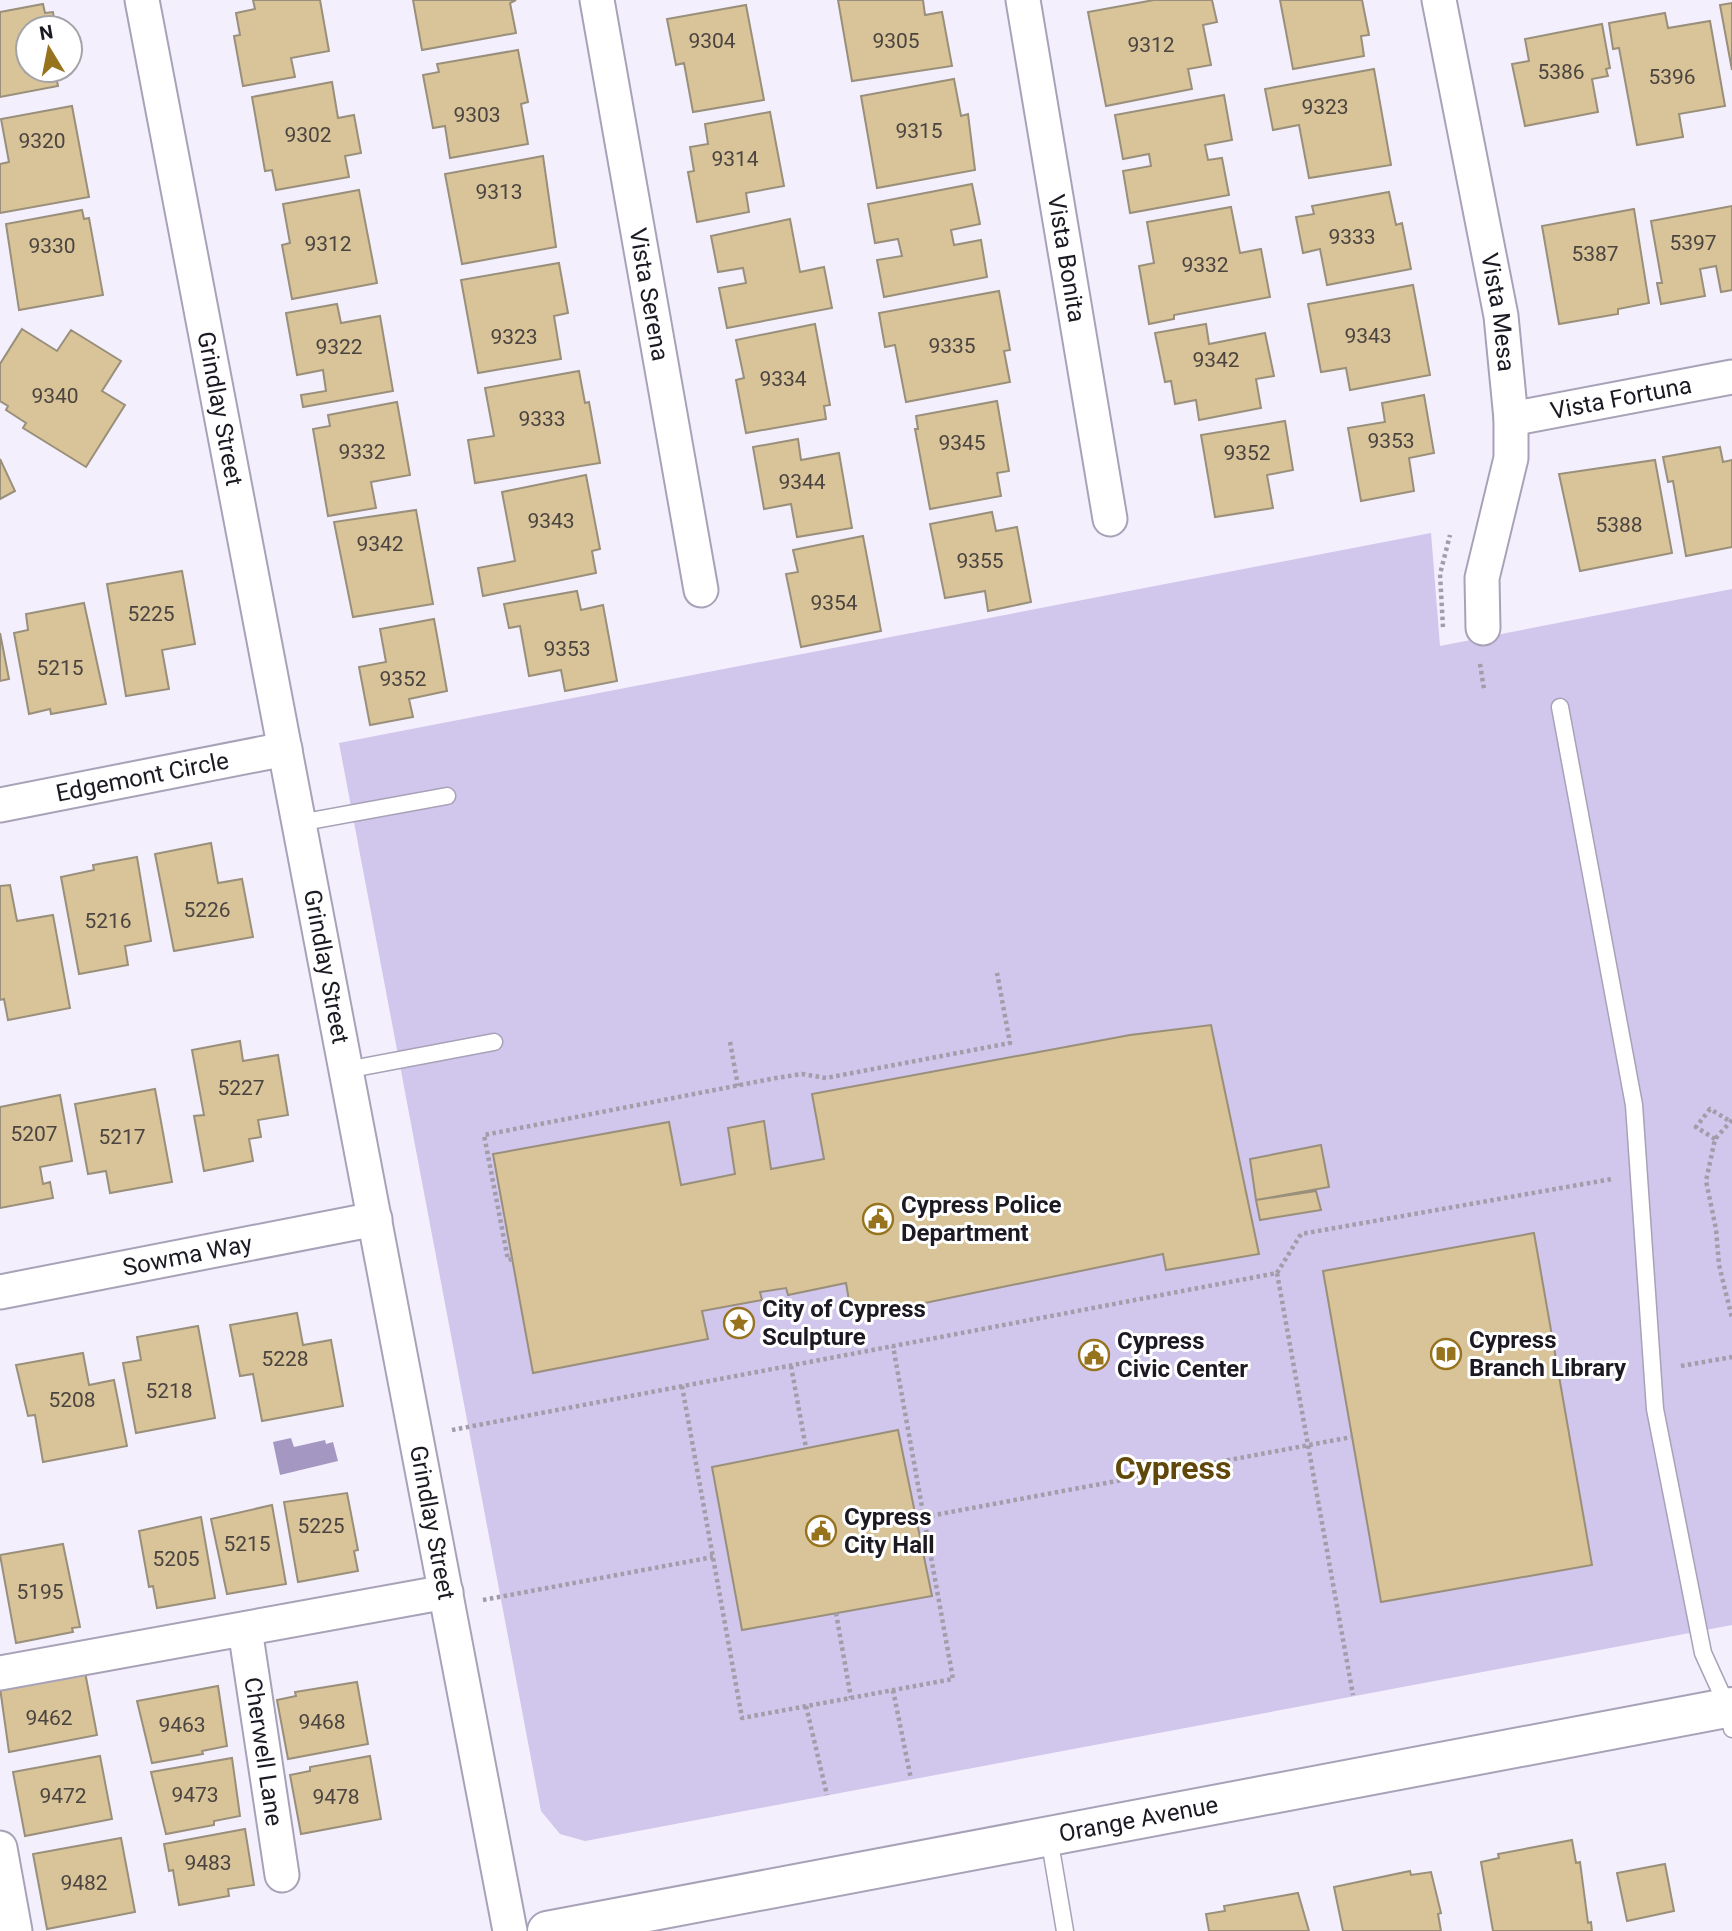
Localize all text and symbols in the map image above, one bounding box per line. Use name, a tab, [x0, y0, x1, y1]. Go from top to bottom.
north arrow	[14, 14, 84, 84]
text: N	[38, 20, 55, 45]
house number: 9304	[688, 29, 736, 53]
house number: 9305	[872, 29, 920, 53]
house number: 9312	[1127, 33, 1175, 57]
house number: 5386	[1537, 60, 1585, 84]
house number: 5396	[1648, 65, 1696, 89]
house number: 9323	[1301, 95, 1349, 119]
house number: 9303	[453, 103, 501, 127]
house number: 9315	[895, 119, 943, 143]
house number: 9302	[284, 123, 332, 147]
house number: 9320	[18, 129, 66, 153]
house number: 9314	[711, 147, 759, 171]
house number: 9313	[475, 180, 523, 204]
street label: Vista Bonita	[1042, 192, 1091, 324]
house number: 9333	[1328, 225, 1376, 249]
street label: Vista Serena	[623, 226, 674, 363]
house number: 5397	[1669, 231, 1717, 255]
house number: 9312	[304, 232, 352, 256]
house number: 9330	[28, 234, 76, 258]
house number: 5387	[1571, 242, 1619, 266]
street label: Vista Mesa	[1475, 251, 1520, 373]
house number: 9332	[1181, 253, 1229, 277]
house number: 9343	[1344, 324, 1392, 348]
house number: 9323	[490, 325, 538, 349]
street label: Grindlay Street	[191, 329, 248, 488]
house number: 9335	[928, 334, 976, 358]
house number: 9322	[315, 335, 363, 359]
house number: 9342	[1192, 348, 1240, 372]
house number: 9334	[759, 367, 807, 391]
street label: Vista Fortuna	[1548, 371, 1694, 425]
house number: 9340	[31, 384, 79, 408]
house number: 9333	[518, 407, 566, 431]
house number: 9353	[1367, 429, 1415, 453]
house number: 9345	[938, 431, 986, 455]
house number: 9332	[338, 440, 386, 464]
house number: 9352	[1223, 441, 1271, 465]
house number: 9344	[778, 470, 826, 494]
house number: 9343	[527, 509, 575, 533]
house number: 5388	[1595, 513, 1643, 537]
house number: 9342	[356, 532, 404, 556]
house number: 9355	[956, 549, 1004, 573]
house number: 9354	[810, 591, 858, 615]
house number: 5225	[127, 602, 175, 626]
house number: 9353	[543, 637, 591, 661]
house number: 5215	[36, 656, 84, 680]
house number: 9352	[379, 667, 427, 691]
street label: Edgemont Circle	[53, 746, 231, 808]
street label: Grindlay Street	[298, 887, 355, 1046]
house number: 5226	[183, 898, 231, 922]
house number: 5216	[84, 909, 132, 933]
house number: 5227	[217, 1076, 265, 1100]
house number: 5207	[10, 1122, 58, 1146]
house number: 5217	[98, 1125, 146, 1149]
place label: Cypress Police Department	[901, 1191, 1062, 1247]
public building icon: Cypress Police Department	[861, 1202, 895, 1236]
street label: Sowma Way	[120, 1229, 255, 1282]
place label: City of Cypress Sculpture	[762, 1295, 926, 1351]
place icon: City of Cypress Sculpture	[722, 1306, 756, 1340]
place label: Cypress Branch Library	[1469, 1326, 1627, 1382]
place label: Cypress Civic Center	[1117, 1327, 1248, 1383]
library icon: Cypress Branch Library	[1429, 1337, 1463, 1371]
public building icon: Cypress Civic Center	[1077, 1338, 1111, 1372]
house number: 5228	[261, 1347, 309, 1371]
house number: 5218	[145, 1379, 193, 1403]
house number: 5208	[48, 1388, 96, 1412]
street label: Grindlay Street	[404, 1443, 461, 1602]
district label: Cypress	[1115, 1449, 1231, 1487]
place label: Cypress City Hall	[844, 1503, 935, 1559]
house number: 5225	[297, 1514, 345, 1538]
public building icon: Cypress City Hall	[804, 1514, 838, 1548]
house number: 5215	[223, 1532, 271, 1556]
house number: 5205	[152, 1547, 200, 1571]
house number: 5195	[16, 1580, 64, 1604]
street label: Cherwell Lane	[238, 1675, 288, 1828]
house number: 9462	[25, 1706, 73, 1730]
house number: 9468	[298, 1710, 346, 1734]
house number: 9463	[158, 1713, 206, 1737]
house number: 9473	[171, 1783, 219, 1807]
house number: 9472	[39, 1784, 87, 1808]
house number: 9478	[312, 1785, 360, 1809]
street label: Orange Avenue	[1057, 1790, 1220, 1848]
house number: 9483	[184, 1851, 232, 1875]
house number: 9482	[60, 1871, 108, 1895]

